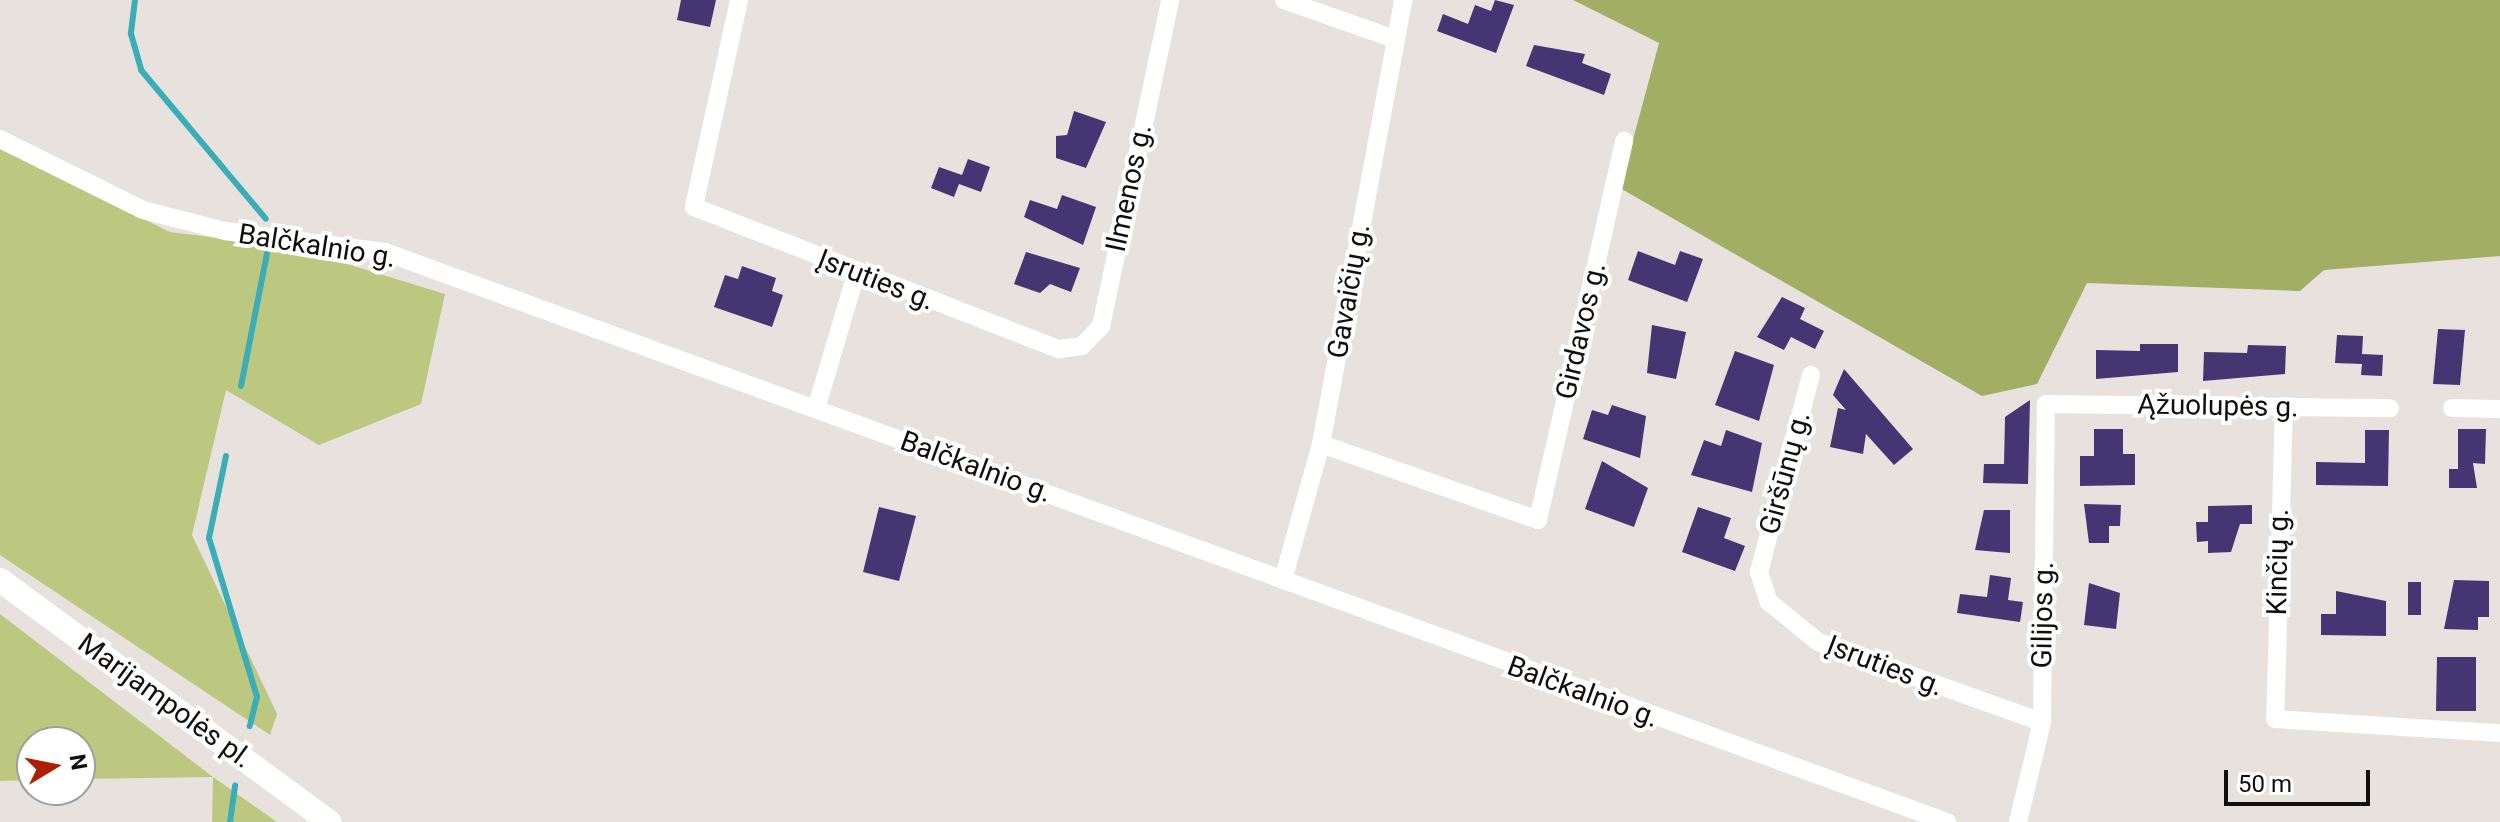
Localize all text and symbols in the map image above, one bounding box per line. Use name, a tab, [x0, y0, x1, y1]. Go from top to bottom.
street label: Ilmenos g.	[1099, 121, 1159, 255]
street label: Balčkalnio g.	[236, 217, 398, 275]
street label: Gavaičių g.	[1321, 221, 1377, 361]
street label: Įsruties g.	[813, 242, 939, 318]
street label: Girdavos g.	[1549, 259, 1613, 403]
street label: Ąžuolupės g.	[2137, 388, 2299, 424]
street label: Giršūnų g.	[1752, 408, 1818, 538]
street label: Balčkalnio g.	[896, 424, 1056, 510]
street label: Kinčių g.	[2260, 508, 2296, 616]
street label: Gilijos g.	[2025, 561, 2061, 669]
street label: Marijampolės pl.	[71, 627, 259, 775]
street label: Įsruties g.	[1822, 628, 1948, 704]
street label: Balčkalnio g.	[1503, 649, 1663, 735]
north arrow	[16, 726, 96, 806]
text: N	[64, 752, 92, 772]
scale bar	[2228, 754, 2374, 804]
text: 50 m	[2238, 770, 2292, 798]

